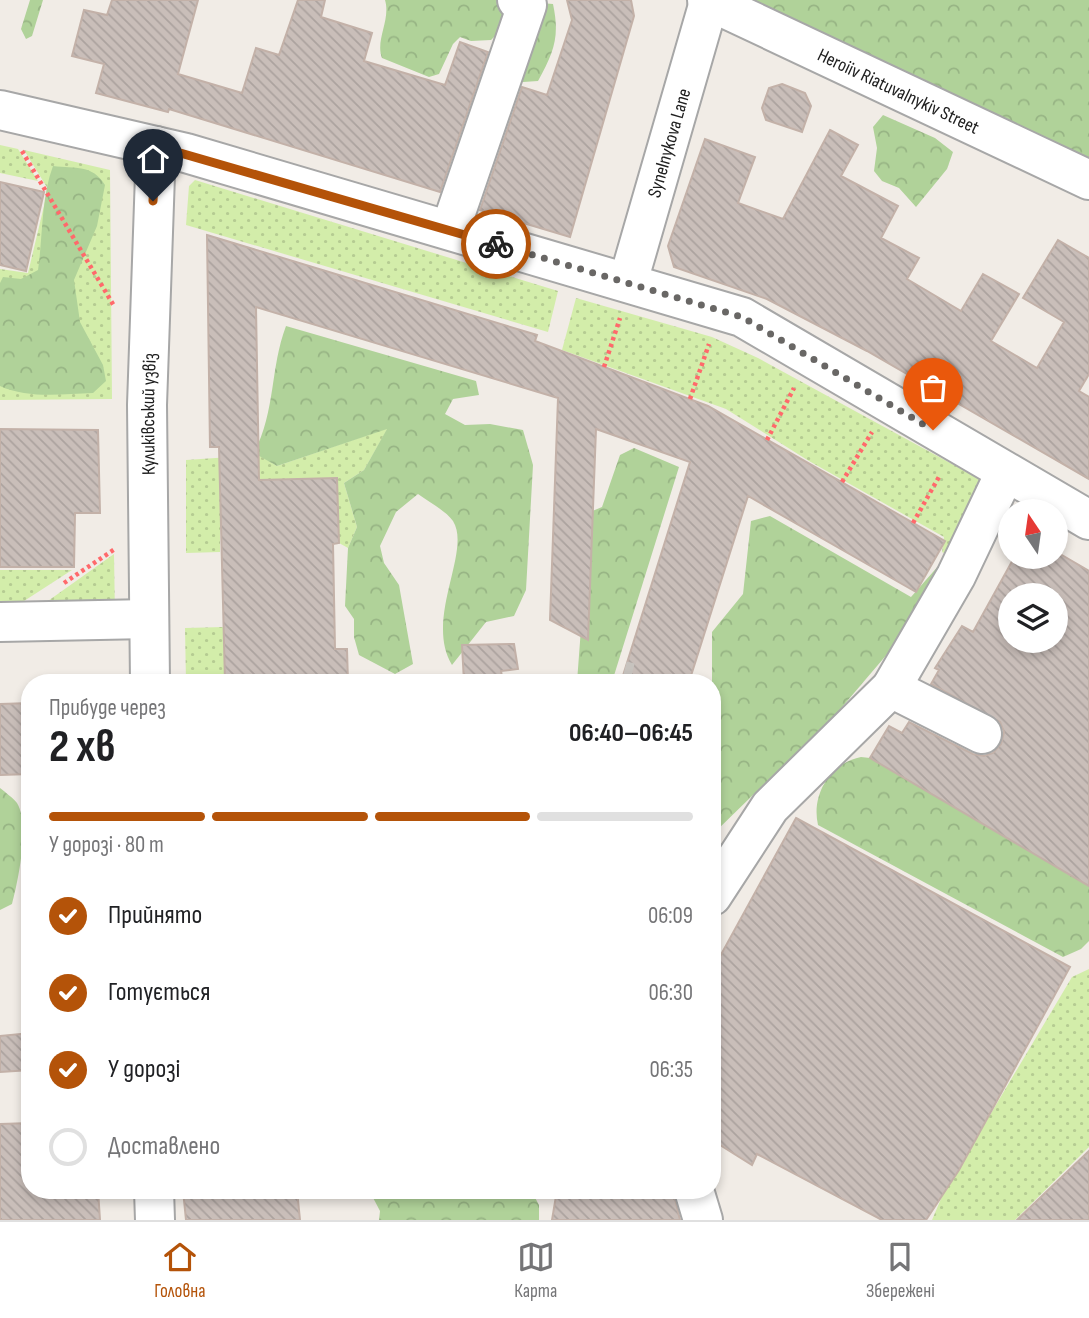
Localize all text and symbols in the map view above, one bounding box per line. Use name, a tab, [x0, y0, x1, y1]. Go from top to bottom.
street label: Heroiiv Riatuvalnykiv Street	[814, 44, 983, 140]
street label: Synelnykova Lane	[643, 86, 696, 200]
pin	[123, 129, 183, 201]
icon: home	[134, 140, 172, 178]
courier	[461, 209, 531, 279]
icon: bike	[477, 225, 515, 263]
street label: Куликівський узвіз	[137, 352, 162, 475]
pin	[903, 358, 963, 430]
icon: bag	[914, 369, 952, 407]
north arrow	[998, 499, 1068, 569]
map controls	[998, 499, 1068, 653]
button: layers	[998, 583, 1068, 653]
text: Прибуде через	[49, 694, 166, 722]
text: 06:40–06:45	[569, 718, 693, 749]
text: 2 хв	[49, 720, 116, 775]
text: У дорозі · 80 m	[49, 831, 164, 859]
icon: check	[49, 897, 87, 935]
text: Прийнято	[108, 900, 202, 931]
text: 06:09	[648, 902, 693, 930]
icon: check	[49, 974, 87, 1012]
text: Готується	[108, 977, 210, 1008]
text: 06:30	[648, 979, 693, 1007]
icon: check	[49, 1051, 87, 1089]
text: У дорозі	[108, 1054, 180, 1085]
text: 06:35	[649, 1056, 693, 1084]
text: Доставлено	[108, 1131, 220, 1162]
tab: Головна	[154, 1238, 206, 1303]
tab: Карта	[514, 1238, 557, 1303]
tab: Збережені	[866, 1238, 935, 1303]

